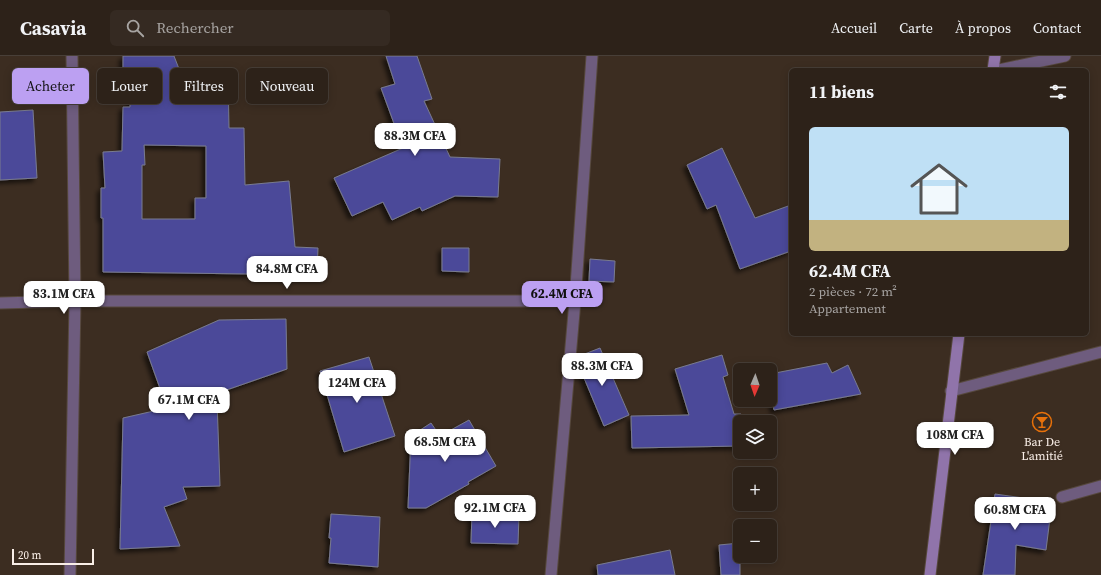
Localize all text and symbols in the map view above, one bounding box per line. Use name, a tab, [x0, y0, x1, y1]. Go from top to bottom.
search box	[110, 10, 390, 46]
text: Casavia	[20, 15, 86, 41]
icon: search	[124, 17, 146, 39]
text: Rechercher	[156, 17, 234, 38]
text: Accueil	[831, 18, 877, 38]
text: Carte	[899, 18, 933, 38]
text: À propos	[955, 18, 1011, 38]
text: Contact	[1033, 18, 1081, 38]
chip: Acheter	[12, 68, 89, 104]
chip: Louer	[97, 68, 162, 104]
chip: Filtres	[170, 68, 238, 104]
chip: Nouveau	[246, 68, 328, 104]
text: 11 biens	[809, 80, 874, 104]
icon: filters	[1047, 81, 1069, 103]
pin: 88.3M CFA	[369, 123, 461, 157]
text: 88.3M CFA	[384, 127, 446, 144]
icon: home	[903, 153, 975, 225]
pin: 84.8M CFA	[241, 256, 333, 290]
text: 62.4M CFA	[809, 259, 891, 283]
text: 84.8M CFA	[256, 260, 318, 277]
pin: 83.1M CFA	[18, 281, 110, 315]
pin: 62.4M CFA	[516, 281, 608, 315]
text: 2 pièces · 72 m²	[809, 283, 897, 300]
text: 83.1M CFA	[33, 285, 95, 302]
text: 62.4M CFA	[531, 285, 593, 302]
text: Appartement	[809, 300, 886, 317]
pin: 88.3M CFA	[556, 353, 648, 387]
text: 88.3M CFA	[571, 357, 633, 374]
north arrow	[733, 363, 777, 407]
map controls	[733, 363, 777, 563]
pin: 124M CFA	[316, 370, 398, 404]
text: 124M CFA	[328, 374, 386, 391]
pin: 67.1M CFA	[143, 387, 235, 421]
text: 67.1M CFA	[158, 391, 220, 408]
bar icon: Bar De L'amitié	[1031, 411, 1053, 433]
button: layers	[733, 415, 777, 459]
pin: 108M CFA	[914, 422, 996, 456]
text: 108M CFA	[926, 426, 984, 443]
pin: 68.5M CFA	[399, 429, 491, 463]
text: 68.5M CFA	[414, 433, 476, 450]
place label: Bar De L'amitié	[1021, 434, 1063, 464]
button: +	[733, 467, 777, 511]
pin: 92.1M CFA	[449, 495, 541, 529]
pin: 60.8M CFA	[969, 497, 1061, 531]
text: 92.1M CFA	[464, 499, 526, 516]
text: 60.8M CFA	[984, 501, 1046, 518]
button: −	[733, 519, 777, 563]
scale bar	[12, 547, 94, 566]
text: 20 m	[18, 548, 41, 563]

